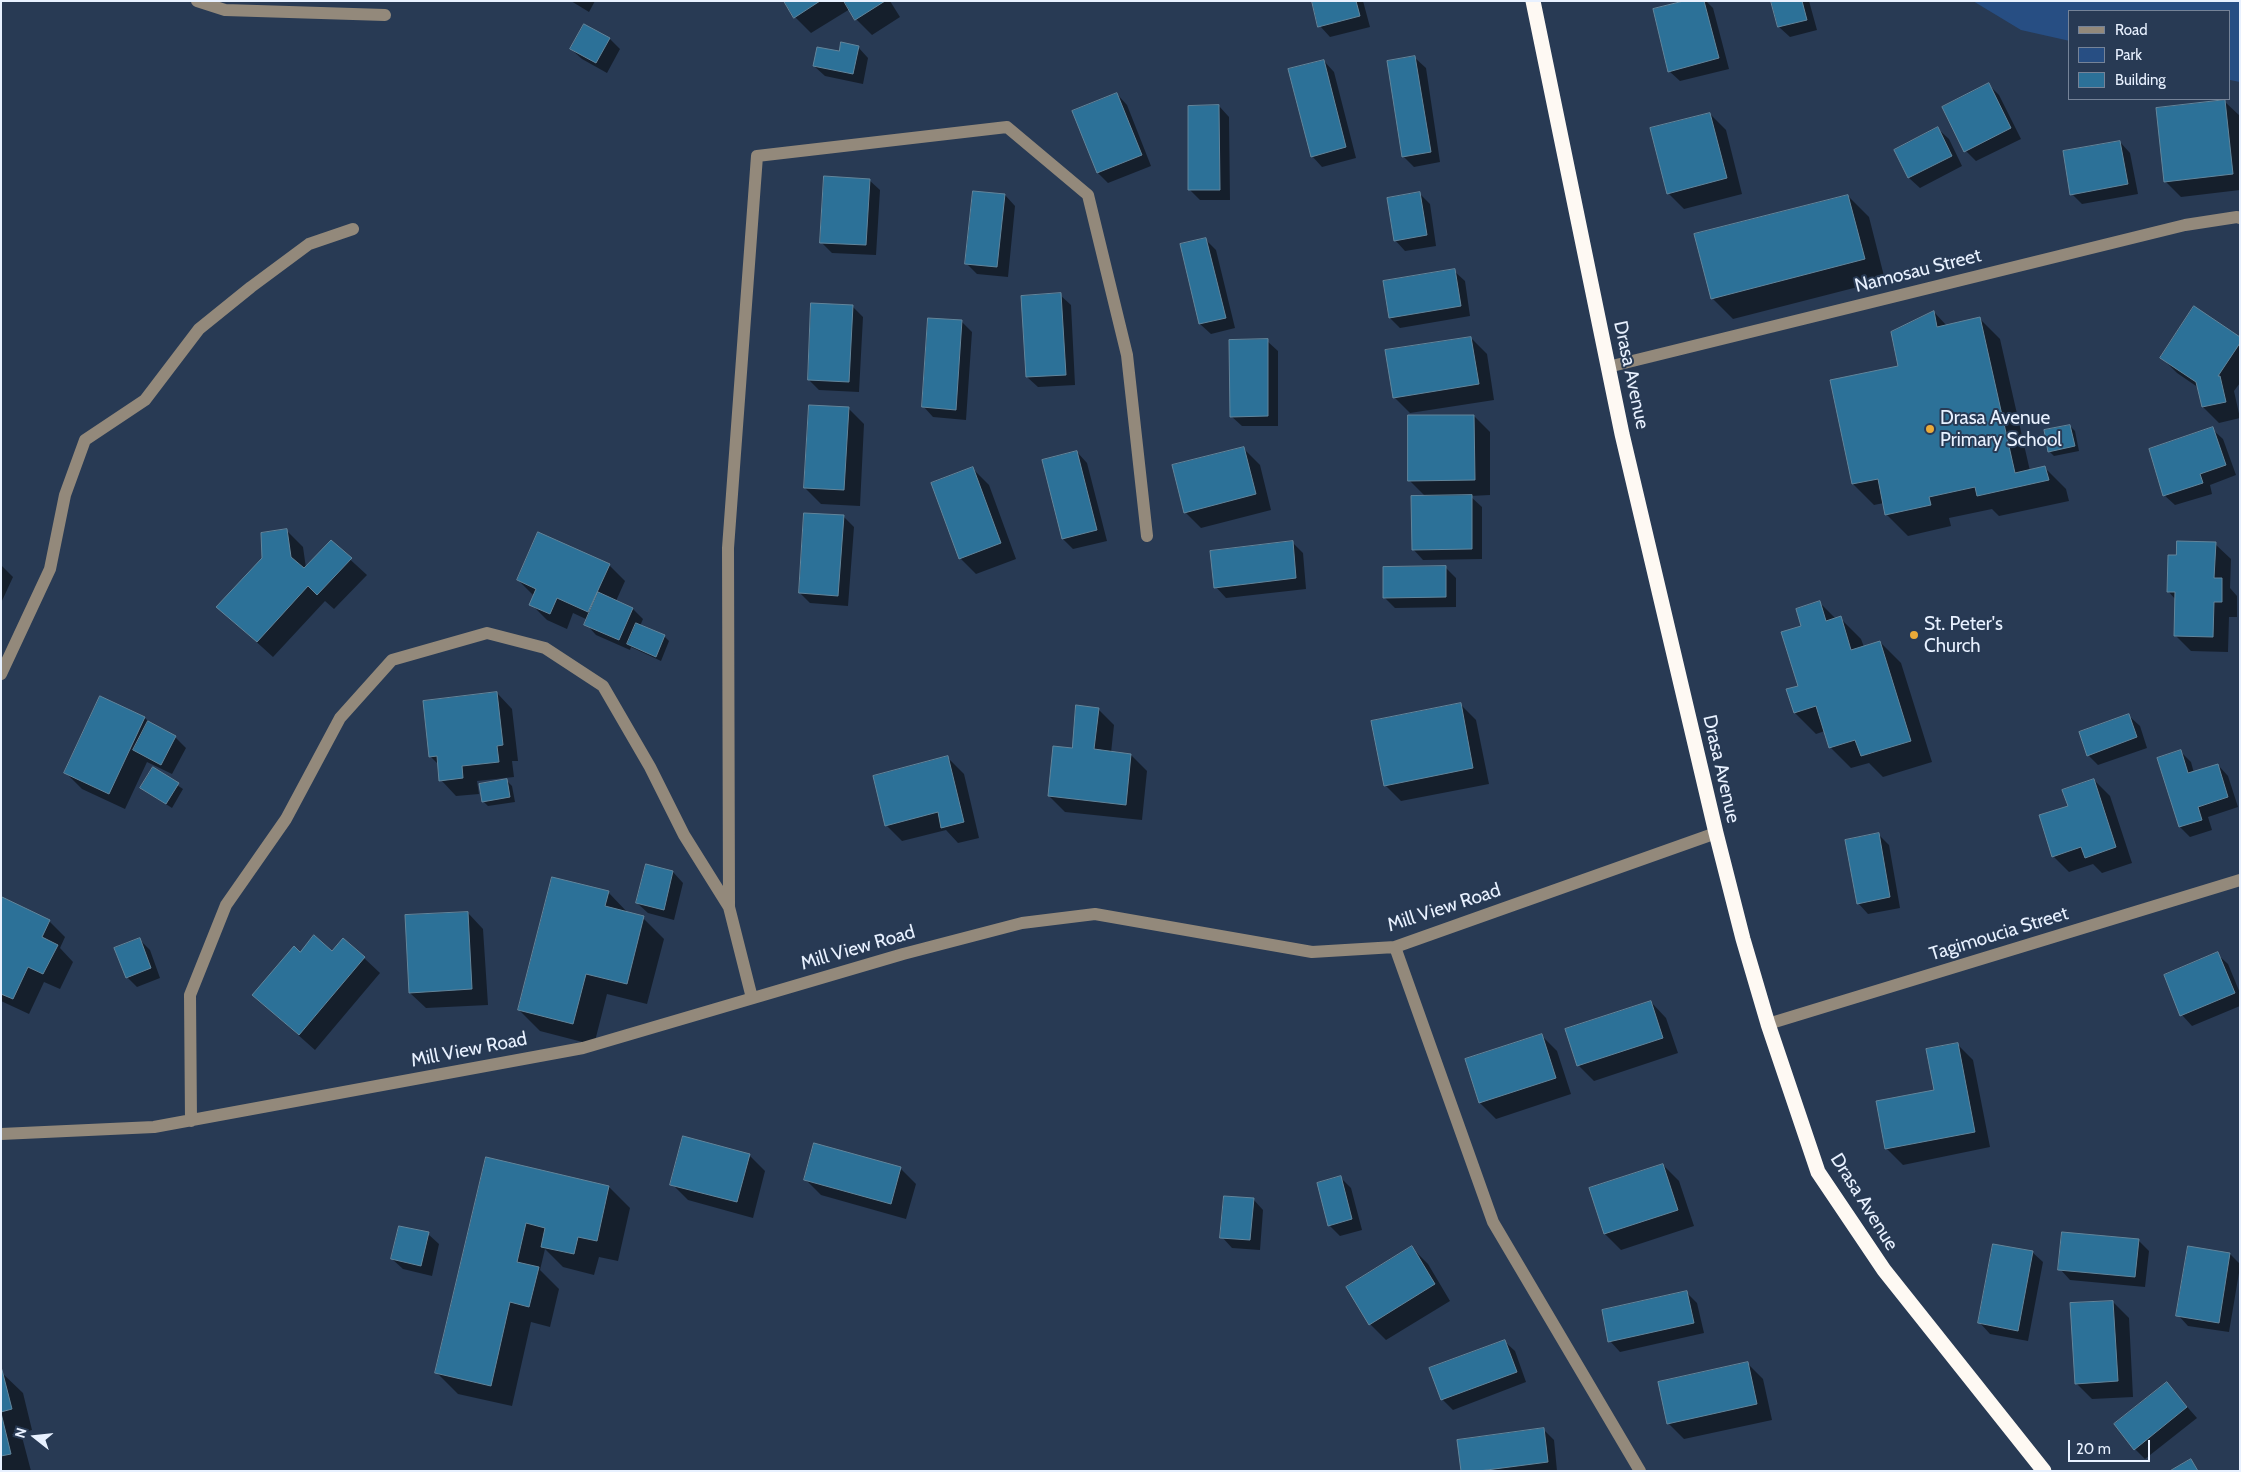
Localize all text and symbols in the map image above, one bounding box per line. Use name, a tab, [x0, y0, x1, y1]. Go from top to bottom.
legend	[2068, 10, 2231, 100]
text: Road	[2115, 21, 2148, 39]
text: Park	[2115, 46, 2142, 64]
text: Building	[2115, 71, 2166, 89]
street label: Namosau Street	[1852, 244, 1984, 298]
street label: Drasa Avenue	[1608, 319, 1654, 431]
place label: Drasa Avenue Primary School	[1940, 407, 2062, 451]
marker: Drasa Avenue Primary School	[1924, 423, 1936, 435]
place label: St. Peter's Church	[1924, 613, 2003, 657]
marker: St. Peter's Church	[1908, 629, 1920, 641]
street label: Drasa Avenue	[1697, 713, 1745, 825]
street label: Mill View Road	[1384, 879, 1504, 937]
street label: Tagimoucia Street	[1927, 902, 2071, 966]
street label: Mill View Road	[798, 921, 918, 975]
street label: Mill View Road	[409, 1028, 529, 1072]
street label: Drasa Avenue	[1825, 1149, 1903, 1255]
north arrow	[10, 1412, 60, 1462]
text: N	[11, 1426, 31, 1440]
scale bar	[2071, 1430, 2154, 1462]
text: 20 m	[2076, 1440, 2111, 1458]

